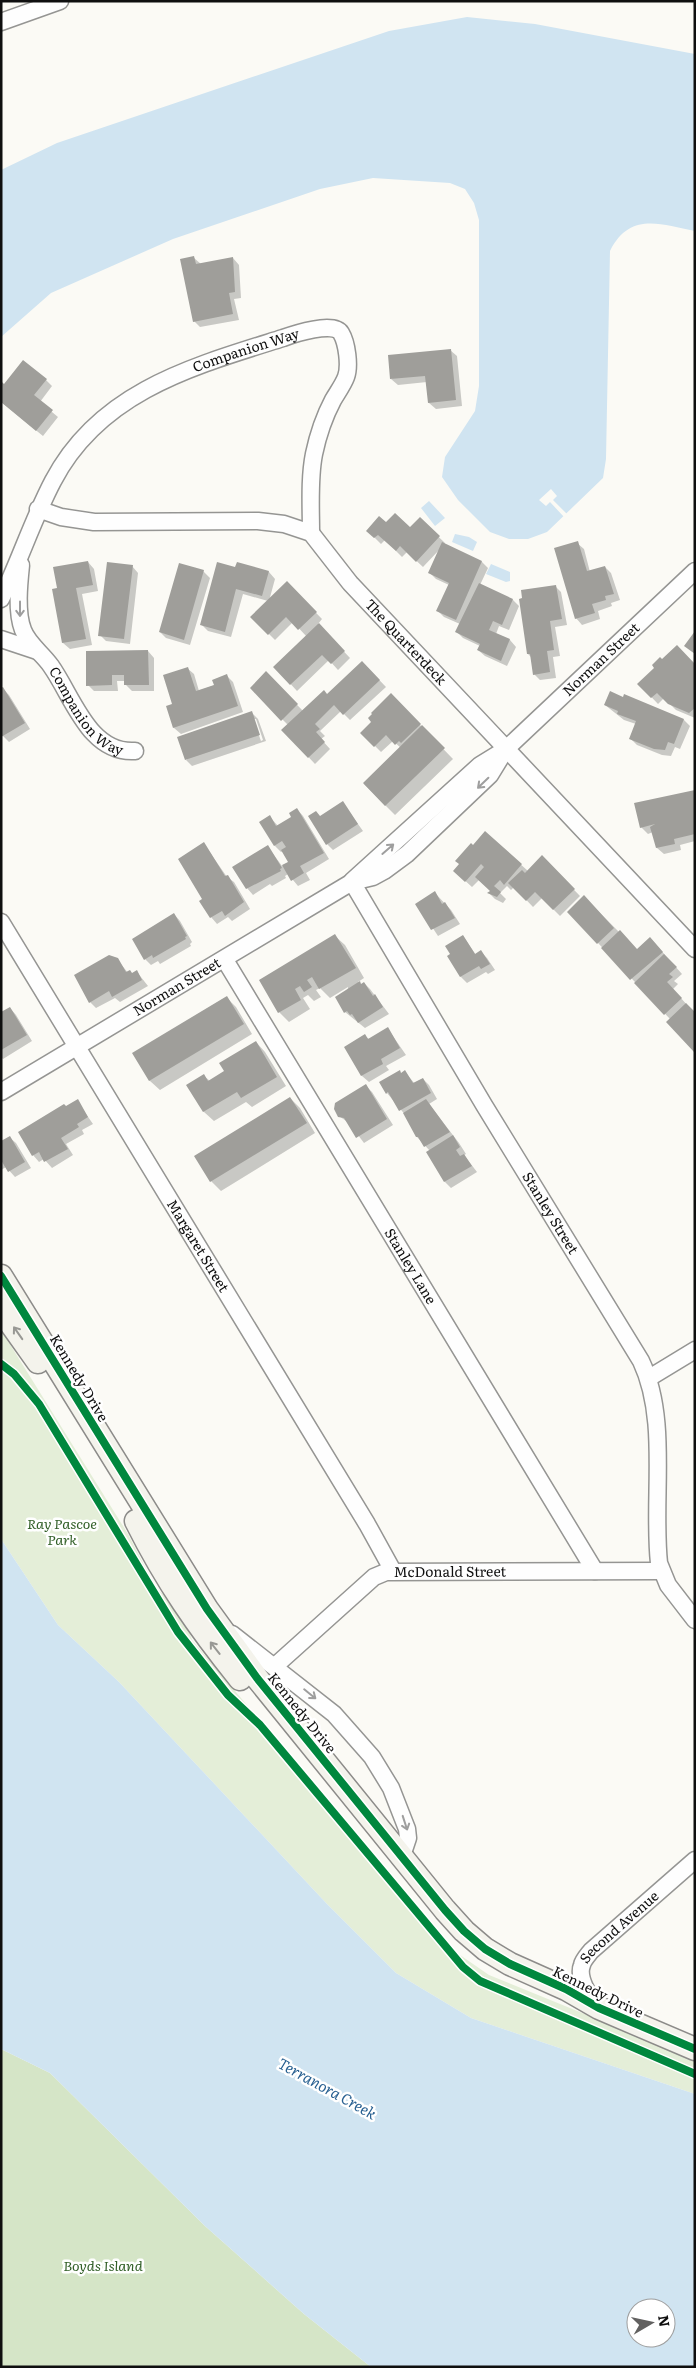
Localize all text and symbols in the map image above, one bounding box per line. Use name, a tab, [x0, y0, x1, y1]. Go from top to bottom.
street label: Companion Way	[189, 322, 302, 376]
street label: The Quarterdeck	[361, 594, 452, 689]
one-way arrow	[15, 600, 25, 617]
street label: Norman Street	[558, 617, 644, 700]
street label: Companion Way	[45, 662, 127, 759]
one-way arrow	[476, 777, 489, 789]
one-way arrow	[381, 843, 394, 855]
street label: Norman Street	[129, 952, 224, 1020]
street label: Stanley Street	[518, 1168, 584, 1258]
street label: Margaret Street	[163, 1195, 235, 1296]
street label: Stanley Lane	[381, 1224, 442, 1308]
one-way arrow	[12, 1327, 23, 1340]
street label: Kennedy Drive	[46, 1330, 114, 1425]
park label: Ray Pascoe Park	[27, 1513, 97, 1549]
street label: McDonald Street	[394, 1561, 506, 1581]
one-way arrow	[210, 1641, 220, 1655]
street label: Kennedy Drive	[264, 1668, 342, 1757]
one-way arrow	[303, 1689, 316, 1700]
one-way arrow	[401, 1815, 410, 1830]
street label: Second Avenue	[574, 1885, 662, 1967]
street label: Kennedy Drive	[550, 1960, 647, 2022]
water label: Terranora Creek	[274, 2051, 382, 2125]
park label: Boyds Island	[63, 2255, 143, 2275]
north arrow	[626, 2298, 676, 2348]
text: N	[654, 2313, 676, 2328]

